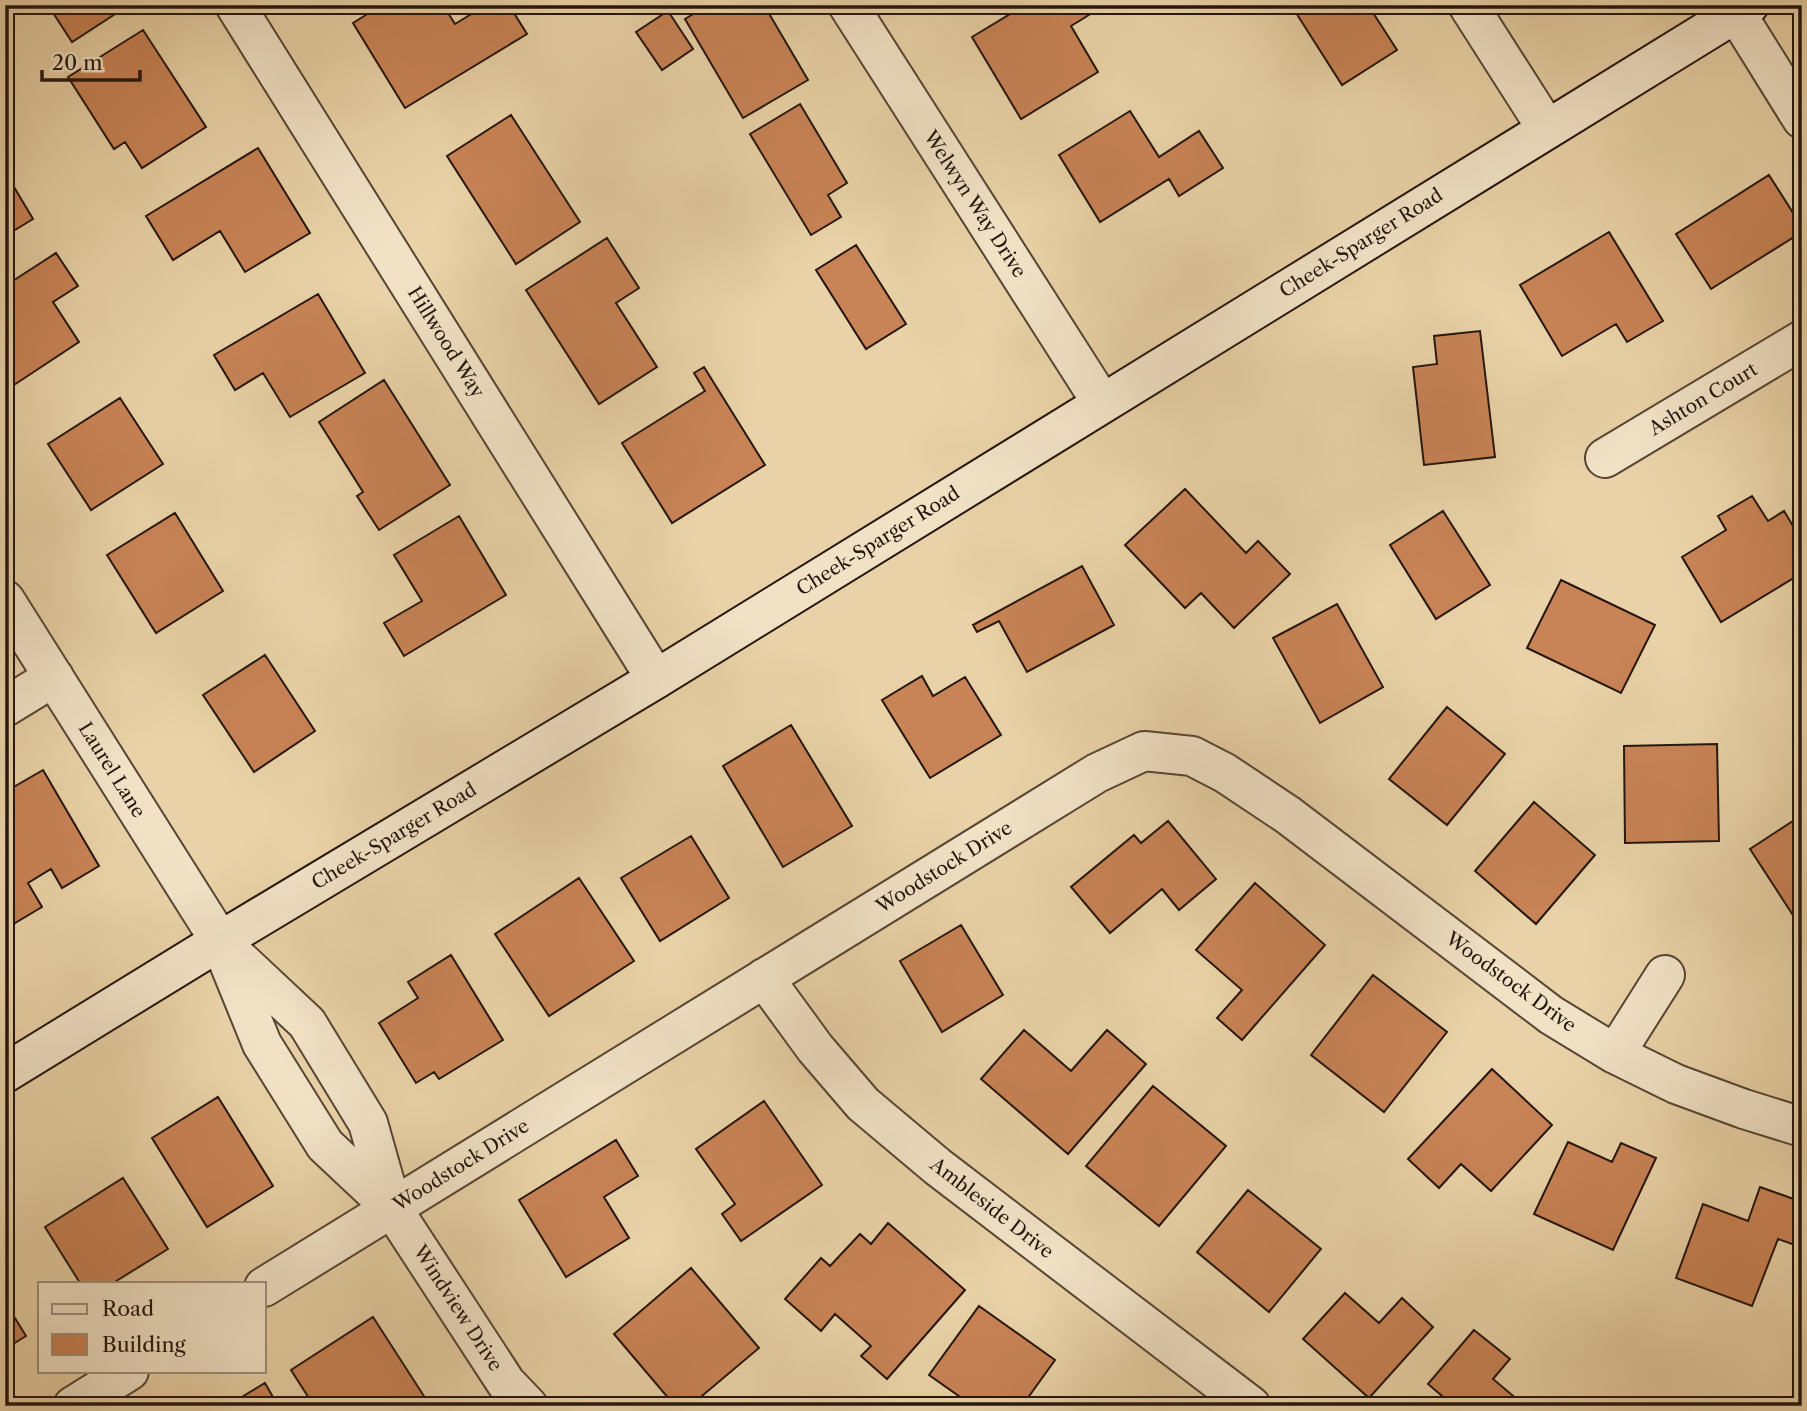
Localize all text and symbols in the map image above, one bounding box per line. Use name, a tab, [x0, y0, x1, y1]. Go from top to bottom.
scale bar	[42, 38, 140, 82]
text: 20 m	[52, 50, 103, 75]
street label: Welwyn Way Drive	[918, 125, 1031, 282]
street label: Cheek-Sparger Road	[1275, 183, 1447, 303]
street label: Hillwood Way	[403, 282, 490, 402]
street label: Ashton Court	[1644, 358, 1762, 441]
street label: Cheek-Sparger Road	[792, 481, 964, 601]
street label: Laurel Lane	[74, 718, 150, 822]
street label: Cheek-Sparger Road	[308, 778, 481, 894]
street label: Woodstock Drive	[871, 816, 1016, 919]
street label: Woodstock Drive	[1440, 926, 1581, 1037]
street label: Woodstock Drive	[388, 1114, 533, 1217]
street label: Ambleside Drive	[925, 1152, 1058, 1263]
street label: Windview Drive	[408, 1240, 507, 1375]
legend	[38, 1282, 266, 1372]
text: Road	[102, 1296, 154, 1321]
text: Building	[102, 1332, 187, 1357]

